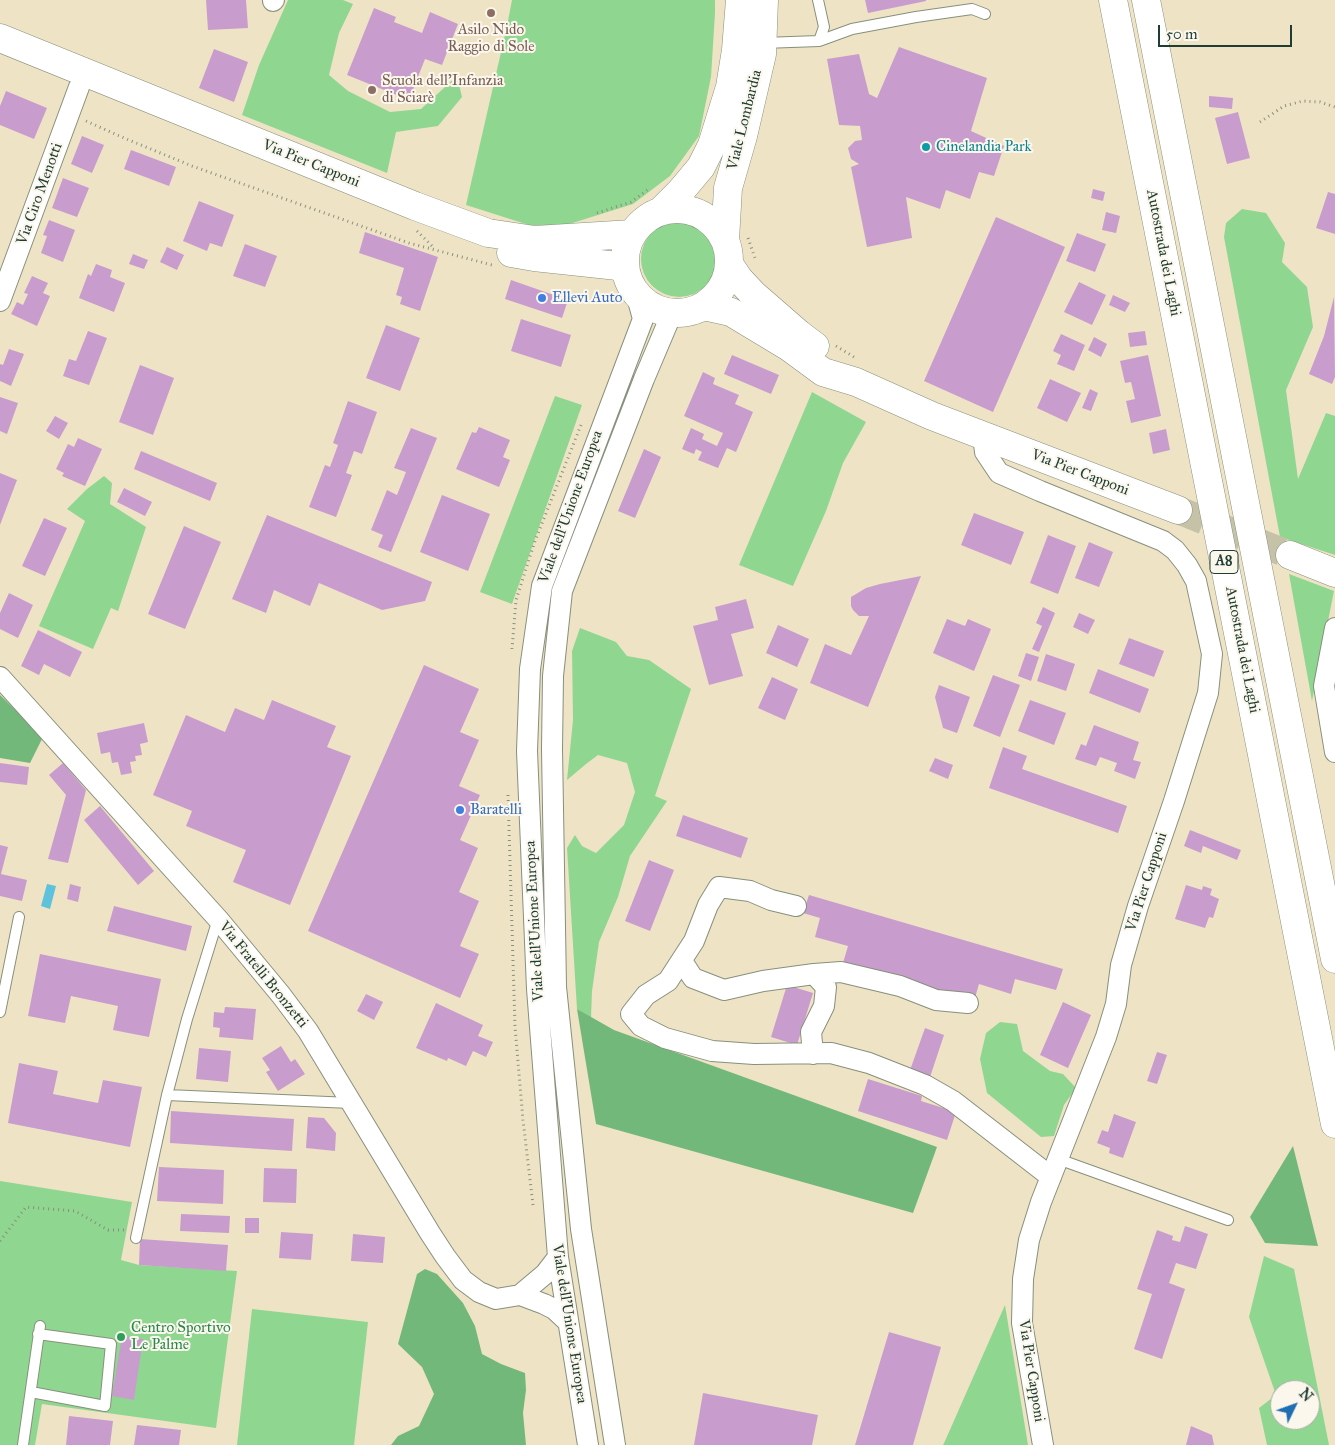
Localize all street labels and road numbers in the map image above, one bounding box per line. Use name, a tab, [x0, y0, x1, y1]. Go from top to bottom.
street label: Viale Lombardia	[724, 68, 766, 172]
street label: Via Pier Capponi	[260, 136, 362, 192]
street label: Via Ciro Menotti	[13, 141, 67, 247]
street label: Autostrada dei Laghi	[1142, 188, 1184, 318]
street label: Viale dell'Unione Europea	[535, 428, 607, 586]
street label: Via Pier Capponi	[1029, 446, 1131, 500]
road number: A8	[1210, 550, 1238, 574]
street label: Autostrada dei Laghi	[1221, 585, 1263, 715]
street label: Via Pier Capponi	[1122, 830, 1172, 934]
street label: Viale dell'Unione Europea	[522, 840, 548, 1002]
street label: Via Fratelli Bronzetti	[215, 918, 311, 1032]
street label: Viale dell'Unione Europea	[548, 1243, 590, 1405]
street label: Via Pier Capponi	[1014, 1319, 1048, 1423]

